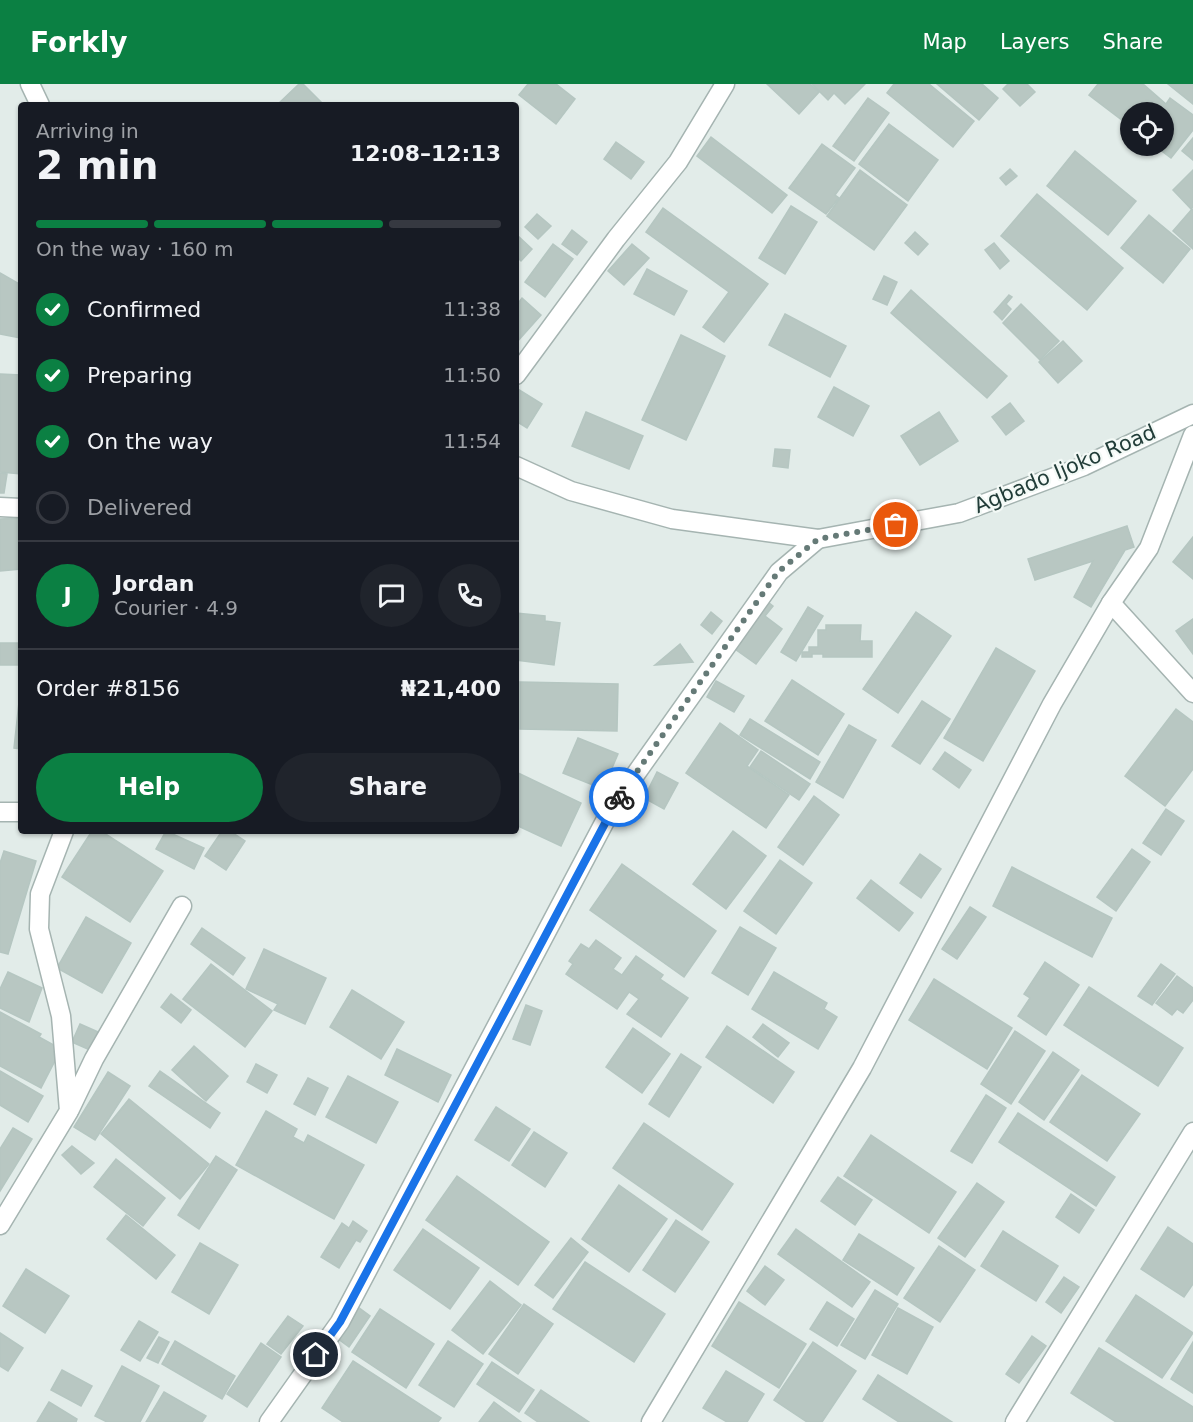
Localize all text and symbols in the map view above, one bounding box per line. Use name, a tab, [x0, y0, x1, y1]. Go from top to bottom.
text: Forkly	[30, 26, 128, 59]
text: Map	[923, 30, 967, 54]
text: Layers	[1000, 30, 1069, 54]
text: Share	[1102, 30, 1163, 54]
map controls	[1120, 102, 1174, 156]
button: locate	[1120, 102, 1174, 156]
text: Arriving in	[36, 119, 139, 143]
text: 12:08–12:13	[350, 141, 501, 166]
text: 2 min	[36, 143, 158, 188]
text: On the way · 160 m	[36, 237, 234, 261]
icon: check	[36, 293, 69, 326]
text: Confirmed	[87, 297, 201, 322]
text: 11:38	[443, 297, 501, 321]
icon: check	[36, 359, 69, 392]
text: Preparing	[87, 363, 193, 388]
text: 11:50	[443, 363, 501, 387]
street label: Agbado Ijoko Road	[970, 420, 1160, 518]
icon: check	[36, 425, 69, 458]
text: On the way	[87, 429, 213, 454]
text: 11:54	[443, 429, 501, 453]
text: Delivered	[87, 495, 192, 520]
pin	[870, 499, 921, 550]
icon: bag	[879, 508, 912, 541]
button: chat	[360, 564, 423, 627]
button: phone	[438, 564, 501, 627]
text: Jordan	[114, 571, 194, 596]
text: J	[63, 583, 72, 608]
text: Courier · 4.9	[114, 596, 238, 620]
text: Order #8156	[36, 676, 180, 701]
text: ₦21,400	[401, 676, 501, 701]
button: Help	[36, 753, 263, 822]
button: Share	[275, 753, 501, 822]
courier	[589, 767, 649, 827]
icon: bike	[603, 781, 636, 814]
pin	[290, 1329, 341, 1380]
icon: home	[299, 1338, 332, 1371]

